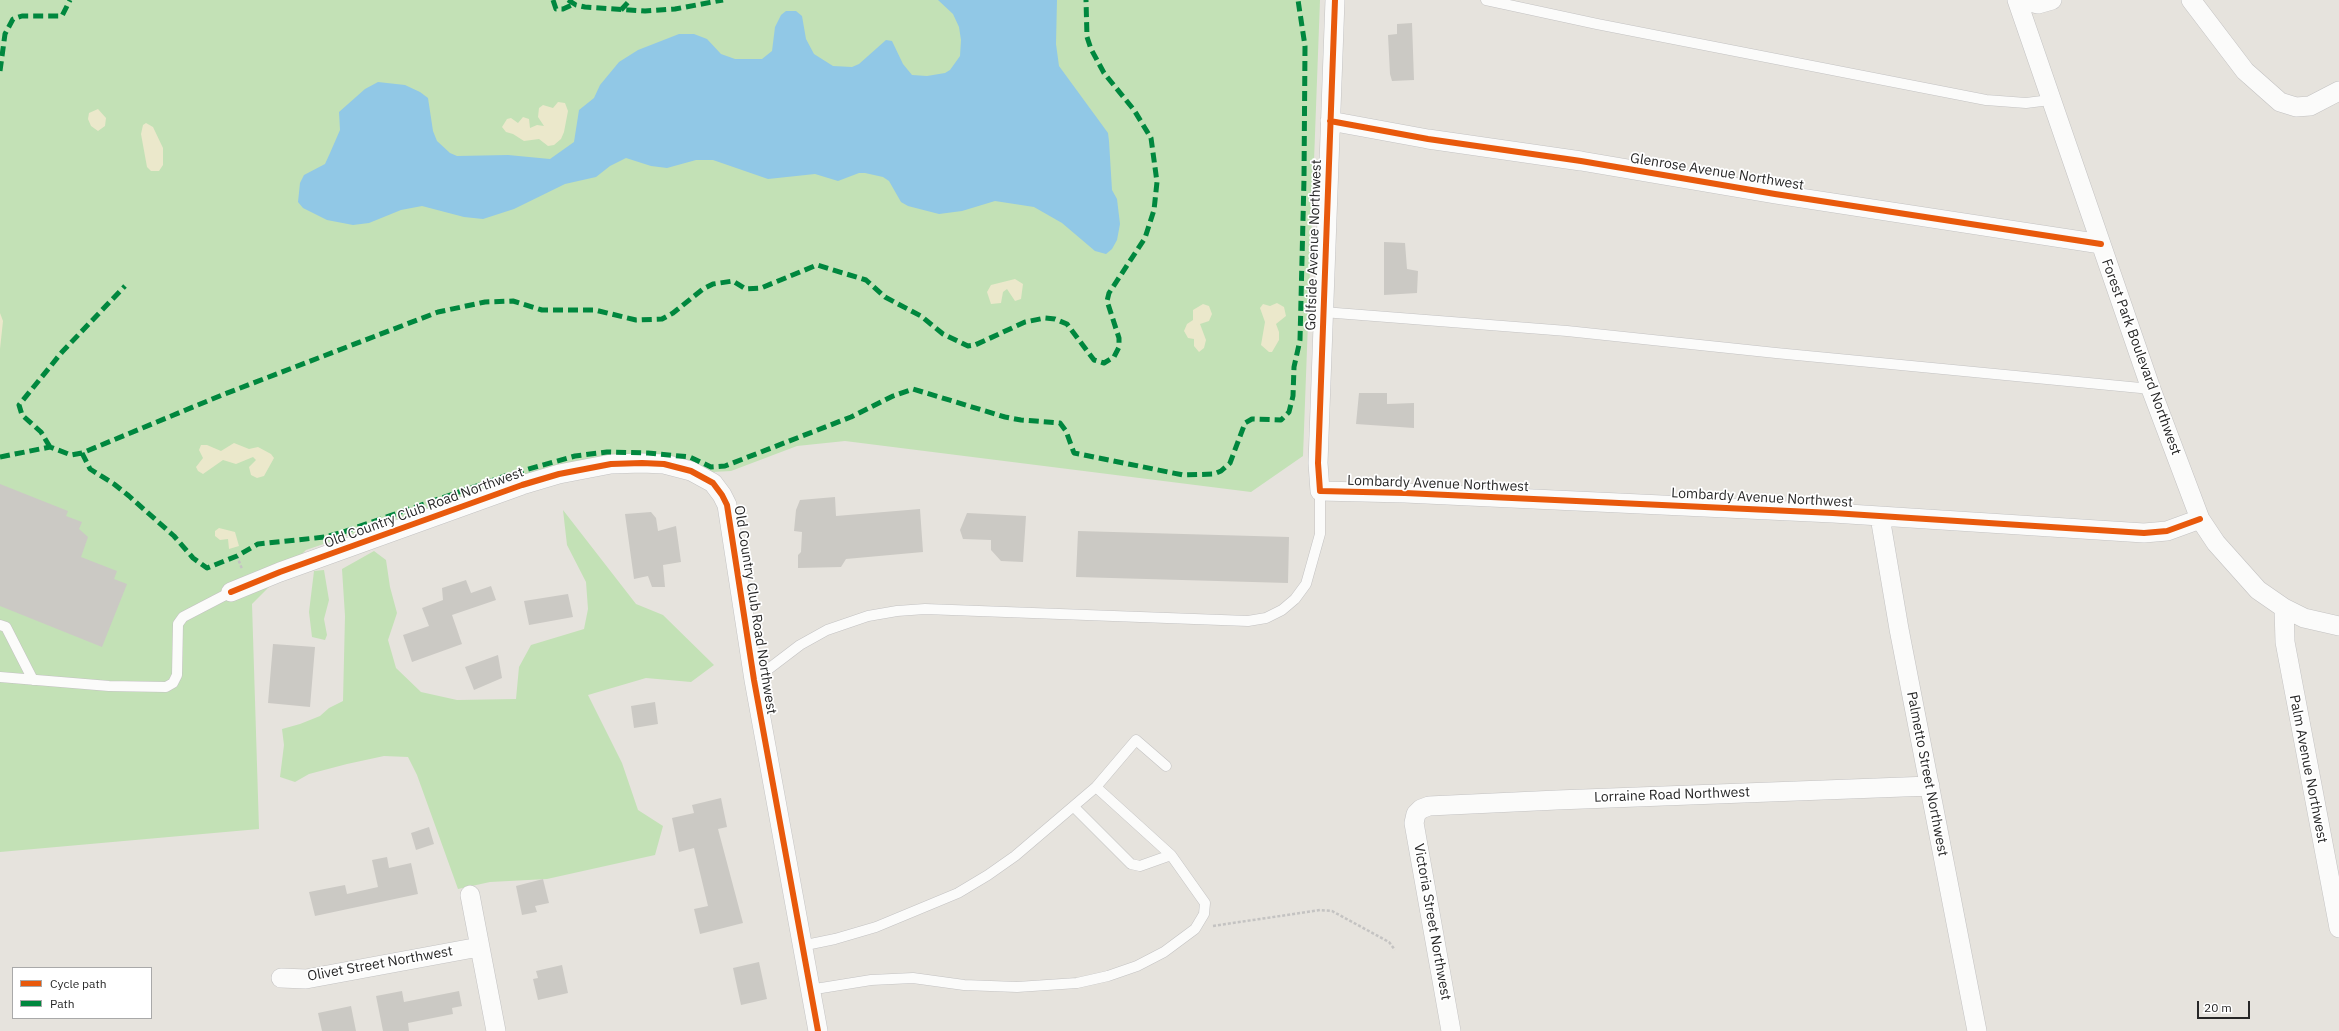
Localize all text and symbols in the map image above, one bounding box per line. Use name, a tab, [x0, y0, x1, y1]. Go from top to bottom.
street label: Glenrose Avenue Northwest	[1629, 150, 1805, 194]
street label: Golfside Avenue Northwest	[1303, 159, 1325, 331]
street label: Forest Park Boulevard Northwest	[2098, 257, 2184, 457]
street label: Old Country Club Road Northwest	[322, 464, 526, 552]
street label: Lombardy Avenue Northwest	[1347, 472, 1529, 496]
street label: Lombardy Avenue Northwest	[1671, 485, 1853, 511]
street label: Old Country Club Road Northwest	[730, 504, 780, 716]
street label: Palmetto Street Northwest	[1903, 690, 1951, 858]
street label: Palm Avenue Northwest	[2285, 693, 2331, 845]
street label: Lorraine Road Northwest	[1594, 784, 1750, 806]
street label: Victoria Street Northwest	[1410, 842, 1454, 1002]
street label: Olivet Street Northwest	[306, 943, 454, 985]
legend	[12, 967, 152, 1019]
text: Cycle path	[50, 976, 107, 991]
scale bar	[2199, 993, 2252, 1019]
text: Path	[50, 996, 75, 1011]
text: 20 m	[2204, 1000, 2232, 1015]

